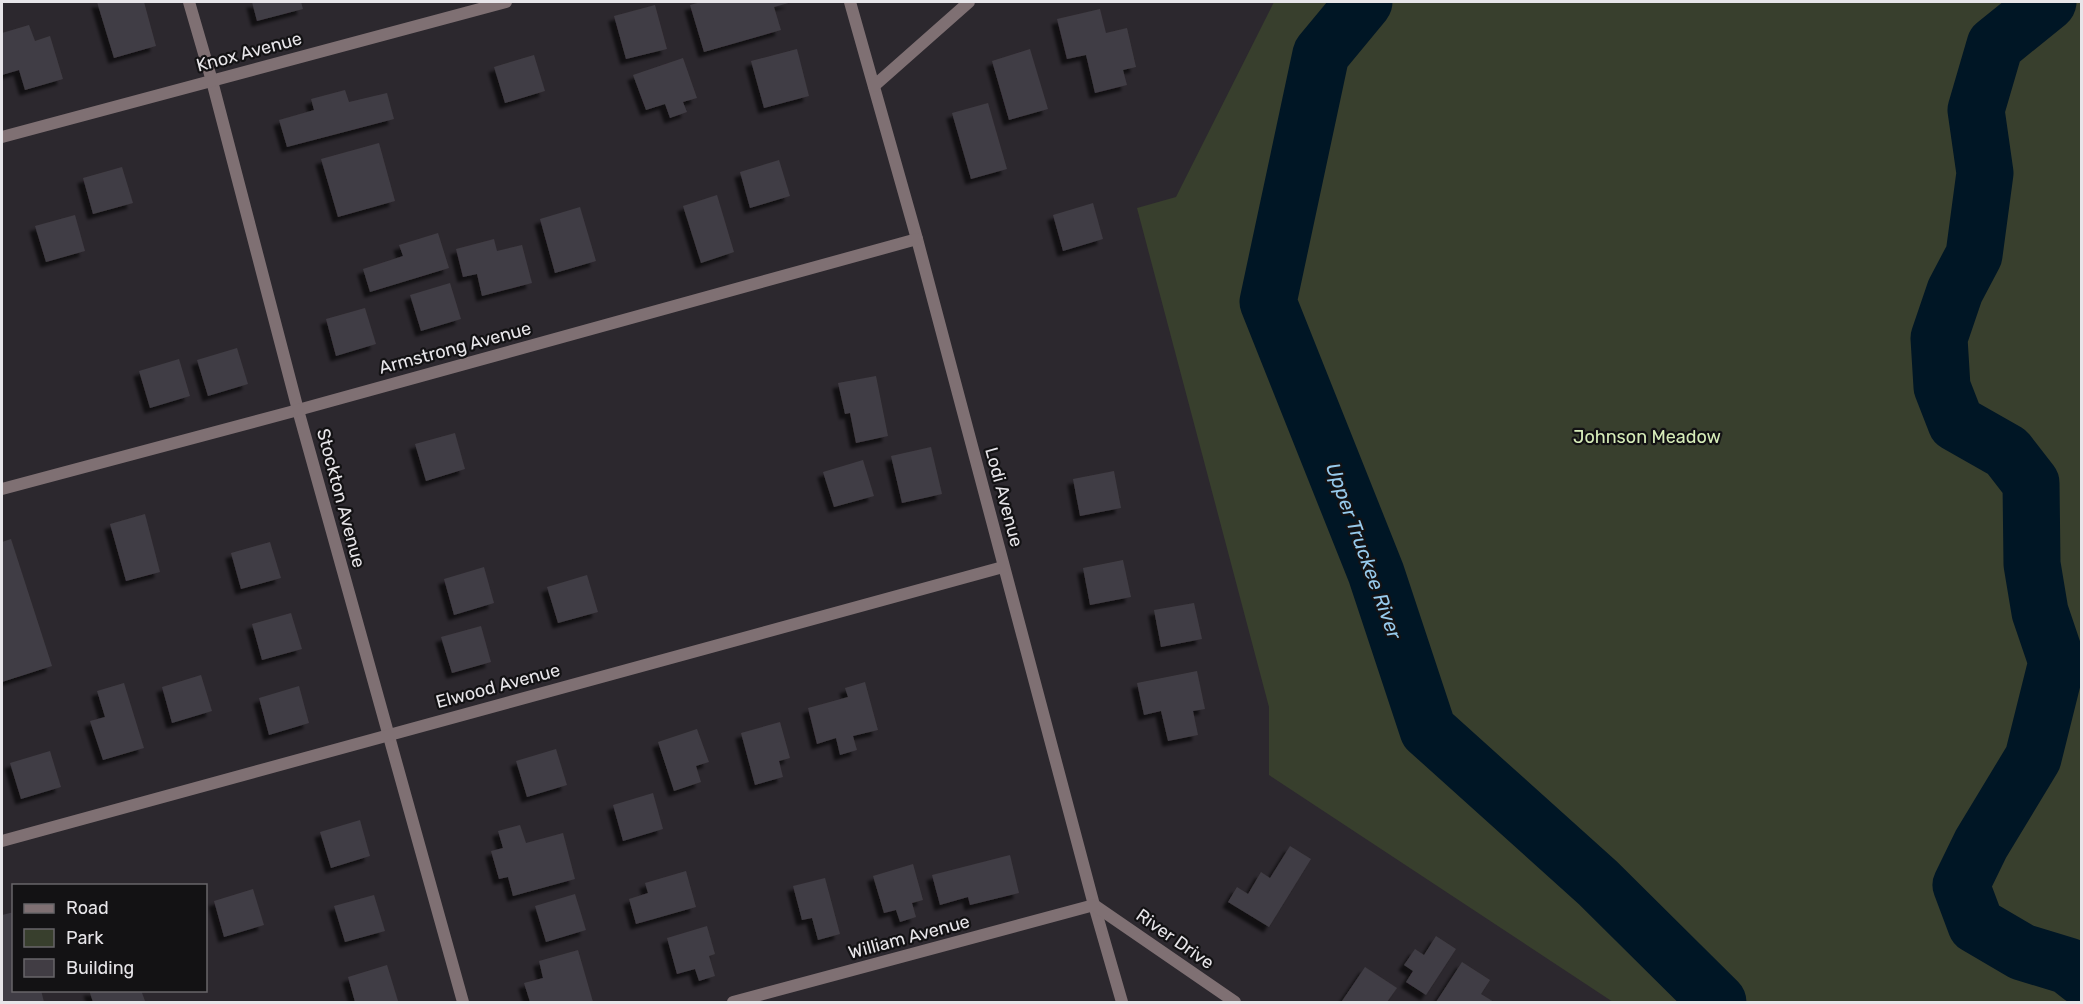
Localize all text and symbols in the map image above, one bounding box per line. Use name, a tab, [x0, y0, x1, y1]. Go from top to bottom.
street label: Knox Avenue	[194, 27, 304, 77]
street label: Armstrong Avenue	[376, 317, 534, 379]
street label: Stockton Avenue	[312, 426, 370, 570]
park label: Johnson Meadow	[1573, 426, 1721, 448]
street label: Lodi Avenue	[980, 445, 1028, 549]
water label: Upper Truckee River	[1321, 460, 1408, 644]
street label: Elwood Avenue	[433, 659, 563, 713]
legend	[12, 884, 207, 992]
text: Road	[66, 897, 109, 919]
street label: River Drive	[1132, 904, 1218, 974]
street label: William Avenue	[846, 910, 972, 964]
text: Park	[66, 927, 104, 949]
text: Building	[66, 957, 134, 979]

